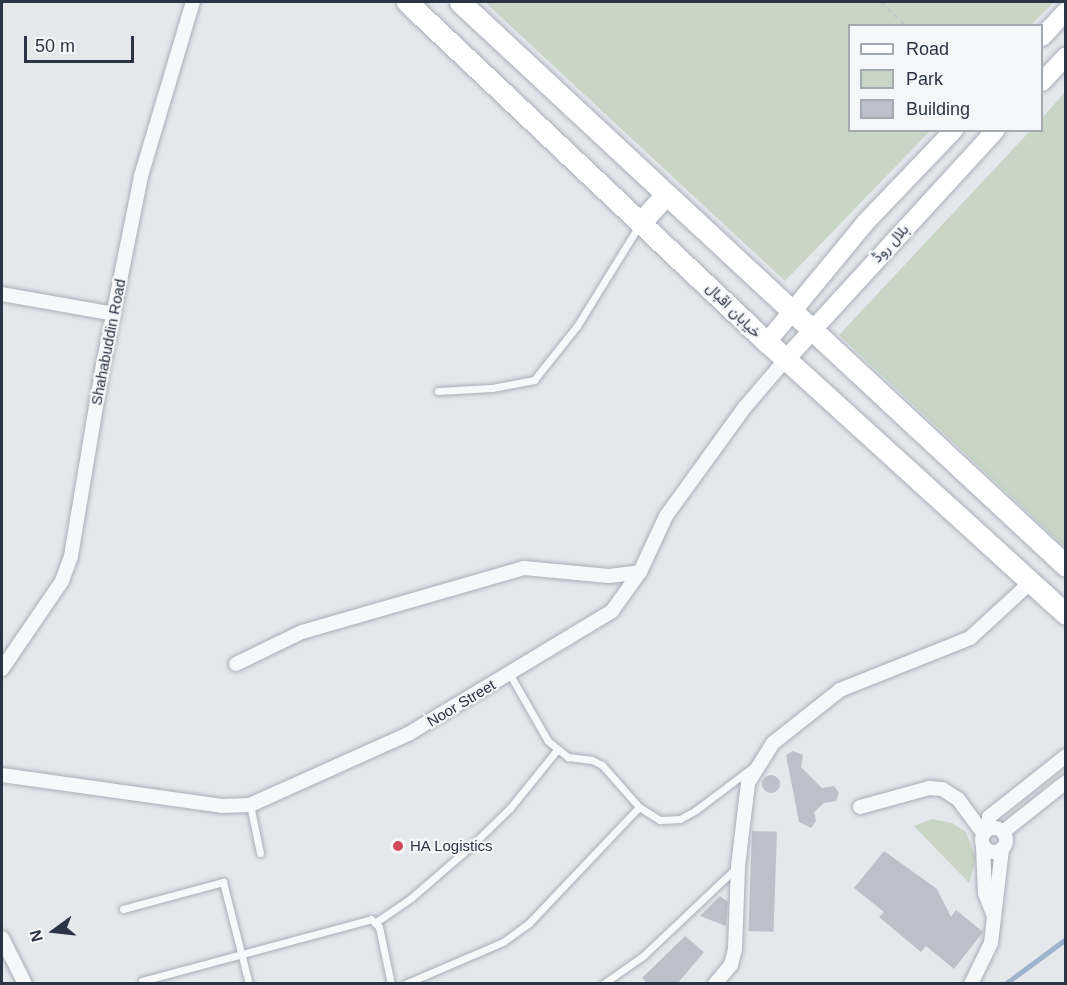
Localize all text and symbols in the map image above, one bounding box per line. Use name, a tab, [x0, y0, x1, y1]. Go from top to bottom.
scale bar	[27, 24, 136, 62]
legend	[848, 24, 1043, 132]
text: 50 m	[35, 36, 75, 56]
text: Road	[906, 39, 949, 59]
text: Park	[906, 69, 943, 89]
text: Building	[906, 99, 970, 119]
street label: ہلال روڈ	[868, 220, 912, 266]
street label: Shahabuddin Road	[87, 277, 129, 407]
street label: خیابان اقبال	[702, 278, 766, 342]
street label: Noor Street	[423, 676, 499, 730]
place label: HA Logistics	[410, 837, 493, 855]
marker: HA Logistics	[391, 839, 405, 853]
north arrow	[24, 901, 84, 961]
text: N	[26, 928, 46, 944]

